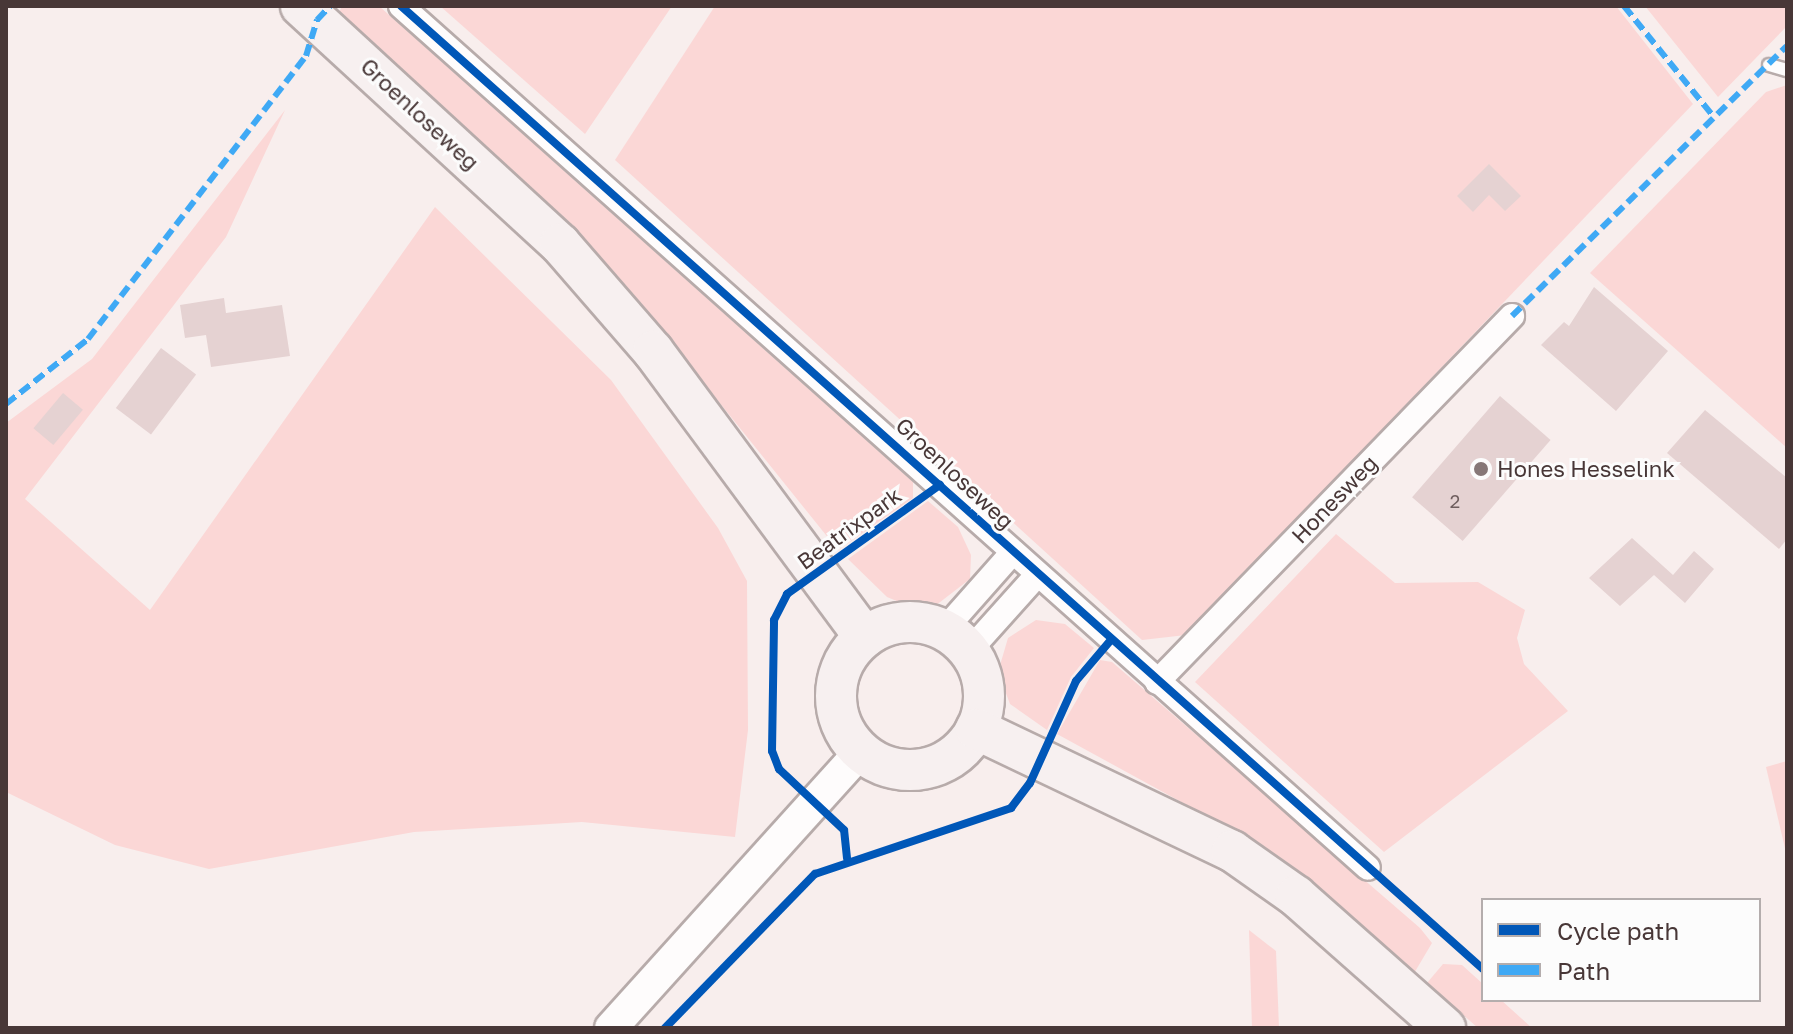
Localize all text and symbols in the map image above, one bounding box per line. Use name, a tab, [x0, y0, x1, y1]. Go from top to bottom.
street label: Groenloseweg	[356, 53, 484, 175]
street label: Groenloseweg	[891, 412, 1019, 534]
street label: Honesweg	[1286, 450, 1382, 548]
place label: Hones Hesselink	[1497, 456, 1675, 482]
marker: Hones Hesselink	[1472, 460, 1490, 478]
street label: Beatrixpark	[792, 481, 906, 575]
house number: 2	[1450, 490, 1460, 512]
legend	[1481, 898, 1761, 1002]
text: Cycle path	[1557, 916, 1679, 945]
text: Path	[1557, 956, 1610, 985]

